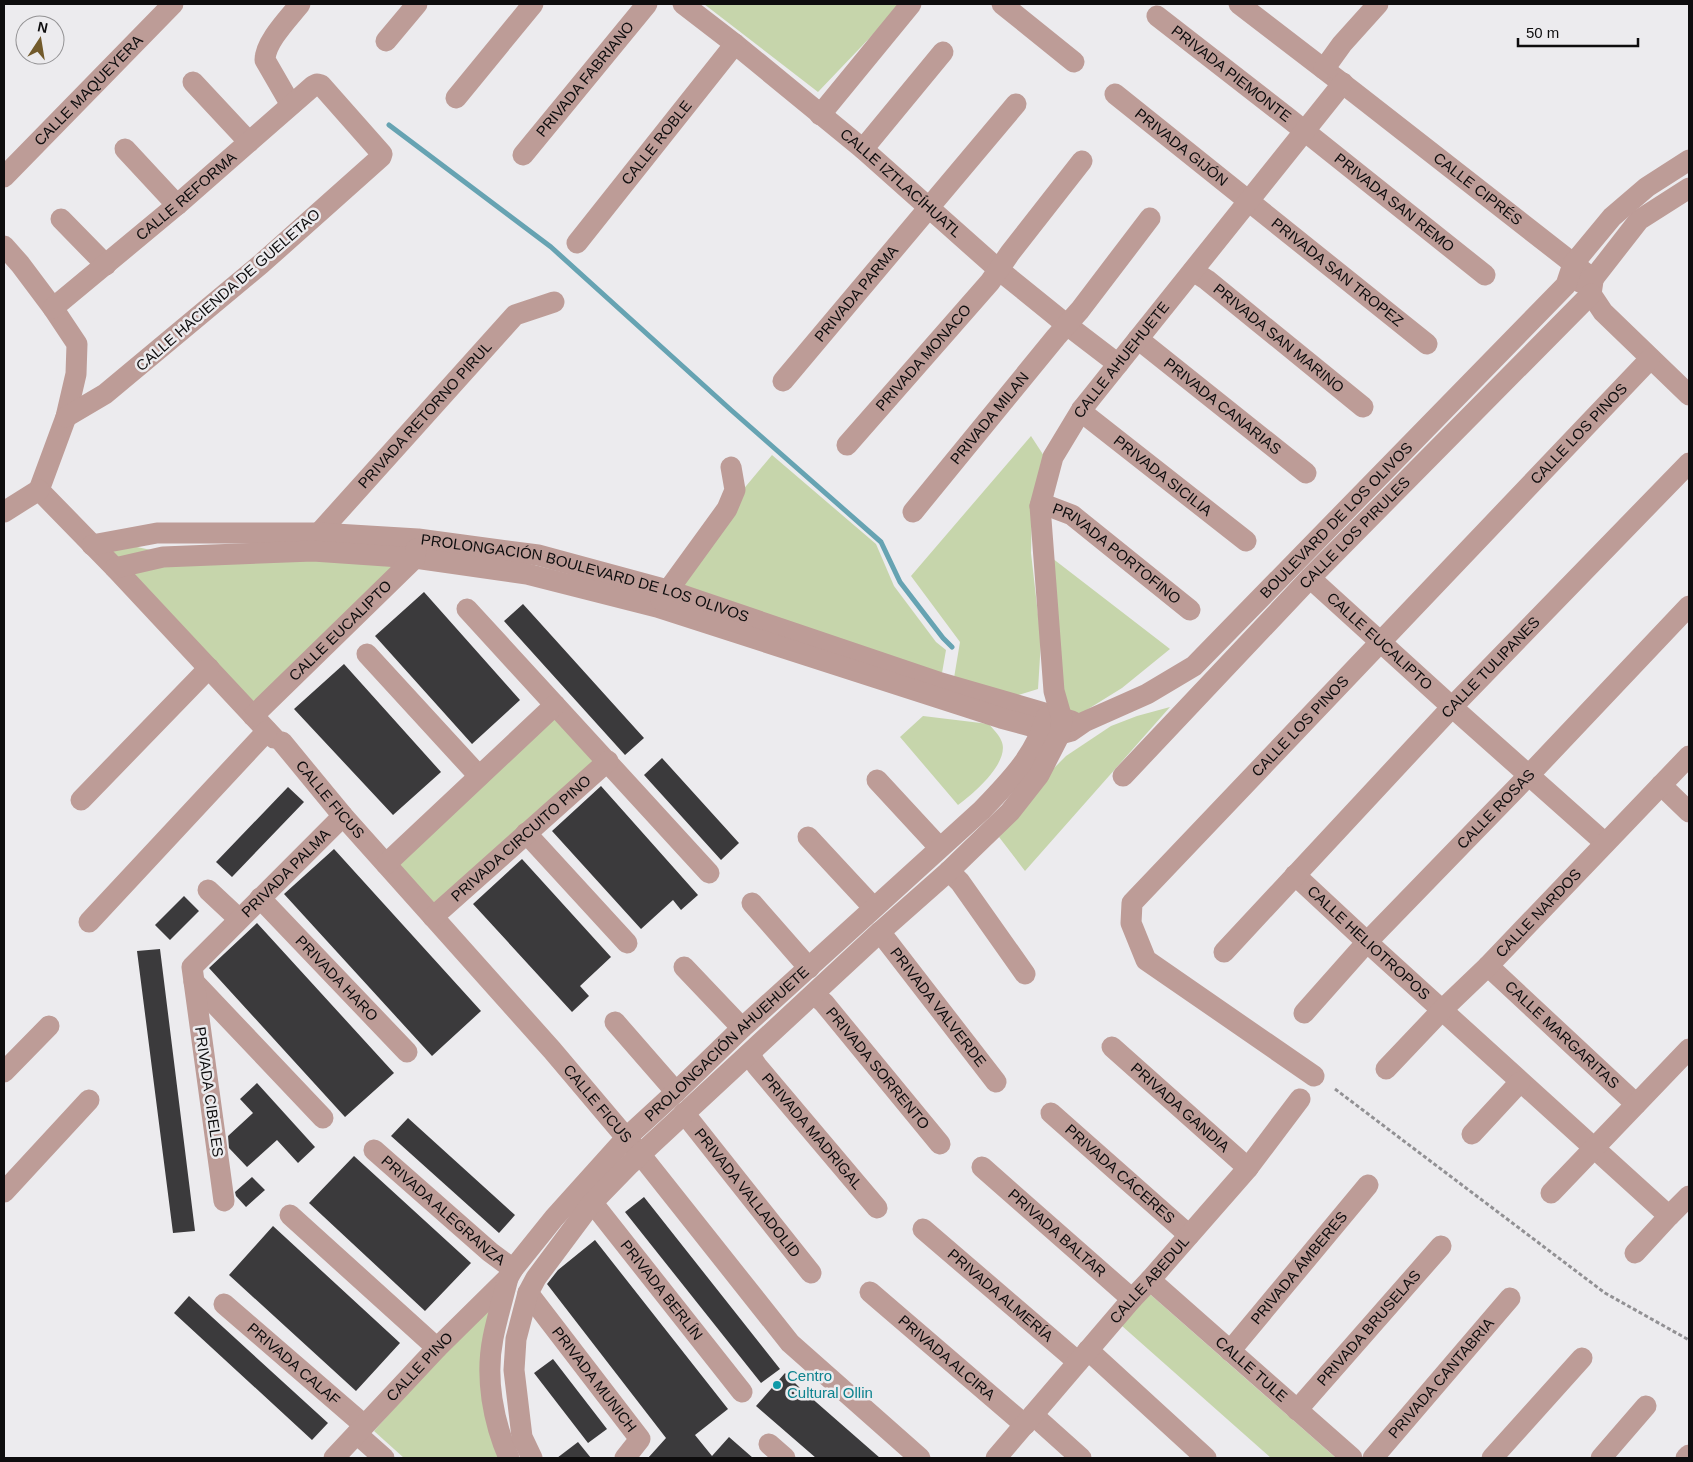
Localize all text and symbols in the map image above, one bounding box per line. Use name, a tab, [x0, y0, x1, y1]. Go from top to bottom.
north arrow	[15, 15, 65, 65]
scale bar	[1518, 15, 1638, 47]
text: N	[36, 18, 49, 36]
street label: PRIVADA FABRIANO	[533, 18, 637, 140]
street label: PRIVADA PIEMONTE	[1168, 22, 1295, 125]
text: 50 m	[1526, 24, 1559, 41]
street label: CALLE MAQUEYERA	[31, 31, 146, 149]
street label: CALLE ROBLE	[618, 97, 695, 188]
street label: PRIVADA GIJÓN	[1132, 104, 1231, 189]
street label: CALLE IZTLACÍHUATL	[837, 125, 965, 241]
street label: CALLE REFORMA	[132, 148, 240, 243]
street label: PRIVADA SAN REMO	[1331, 149, 1458, 255]
street label: CALLE CIPRÉS	[1430, 149, 1526, 228]
street label: CALLE HACIENDA DE GUELETAO	[132, 205, 323, 374]
street label: PRIVADA SAN TROPEZ	[1268, 214, 1407, 330]
street label: PRIVADA PARMA	[811, 242, 901, 345]
street label: PRIVADA SAN MARINO	[1210, 280, 1348, 396]
street label: CALLE AHUEHUETE	[1070, 298, 1172, 421]
street label: PRIVADA MONACO	[872, 301, 974, 414]
street label: PRIVADA RETORNO PIRUL	[354, 338, 495, 492]
street label: PRIVADA CANARIAS	[1161, 354, 1285, 458]
street label: PRIVADA MILAN	[947, 368, 1032, 468]
street label: CALLE LOS PINOS	[1527, 380, 1630, 487]
street label: PRIVADA SICILIA	[1111, 432, 1215, 519]
street label: BOULEVARD DE LOS OLIVOS	[1256, 439, 1416, 601]
street label: CALLE LOS PIRULES	[1296, 473, 1413, 592]
street label: PRIVADA PORTOFINO	[1051, 499, 1184, 607]
street label: PROLONGACIÓN BOULEVARD DE LOS OLIVOS	[420, 530, 751, 625]
street label: CALLE EUCALIPTO	[285, 577, 395, 684]
street label: CALLE EUCALIPTO	[1324, 589, 1436, 693]
street label: CALLE TULIPANES	[1438, 613, 1543, 721]
street label: CALLE LOS PINOS	[1248, 672, 1352, 780]
street label: CALLE FICUS	[293, 757, 368, 842]
street label: CALLE ROSAS	[1453, 765, 1538, 852]
street label: PRIVADA CIRCUITO PINO	[447, 771, 594, 905]
street label: PRIVADA PALMA	[238, 825, 333, 920]
street label: CALLE NARDOS	[1492, 865, 1584, 961]
street label: CALLE HELIOTROPOS	[1304, 882, 1434, 1003]
street label: PRIVADA HARO	[292, 932, 382, 1024]
street label: PRIVADA VALVERDE	[887, 944, 990, 1070]
street label: PROLONGACIÓN AHUEHUETE	[641, 963, 812, 1124]
street label: CALLE MARGARITAS	[1502, 977, 1623, 1092]
street label: PRIVADA SORRENTO	[823, 1004, 933, 1132]
street label: PRIVADA CIBELES	[192, 1026, 227, 1158]
street label: PRIVADA GANDIA	[1128, 1059, 1233, 1155]
street label: CALLE FICUS	[560, 1061, 636, 1146]
street label: PRIVADA MADRIGAL	[759, 1070, 866, 1192]
street label: PRIVADA CÁCERES	[1062, 1121, 1179, 1227]
street label: PRIVADA VALLADOLID	[692, 1125, 804, 1261]
street label: PRIVADA ALEGRANZA	[378, 1152, 509, 1268]
street label: PRIVADA BALTAR	[1005, 1185, 1110, 1280]
street label: PRIVADA ÁMBERES	[1247, 1208, 1350, 1327]
street label: CALLE ABEDUL	[1106, 1233, 1192, 1327]
street label: PRIVADA BERLÍN	[617, 1236, 706, 1343]
street label: PRIVADA ALMERÍA	[945, 1245, 1057, 1345]
street label: PRIVADA BRUSELAS	[1313, 1266, 1424, 1389]
street label: PRIVADA ALCIRA	[895, 1311, 999, 1403]
street label: PRIVADA CANTABRIA	[1385, 1314, 1497, 1442]
street label: PRIVADA CALAF	[244, 1319, 344, 1408]
street label: PRIVADA MUNICH	[549, 1323, 641, 1435]
street label: CALLE PINO	[383, 1329, 456, 1405]
street label: CALLE TULE	[1212, 1333, 1291, 1405]
place label: Centro Cultural Ollin	[787, 1367, 873, 1401]
marker: Centro Cultural Ollin	[771, 1379, 783, 1391]

